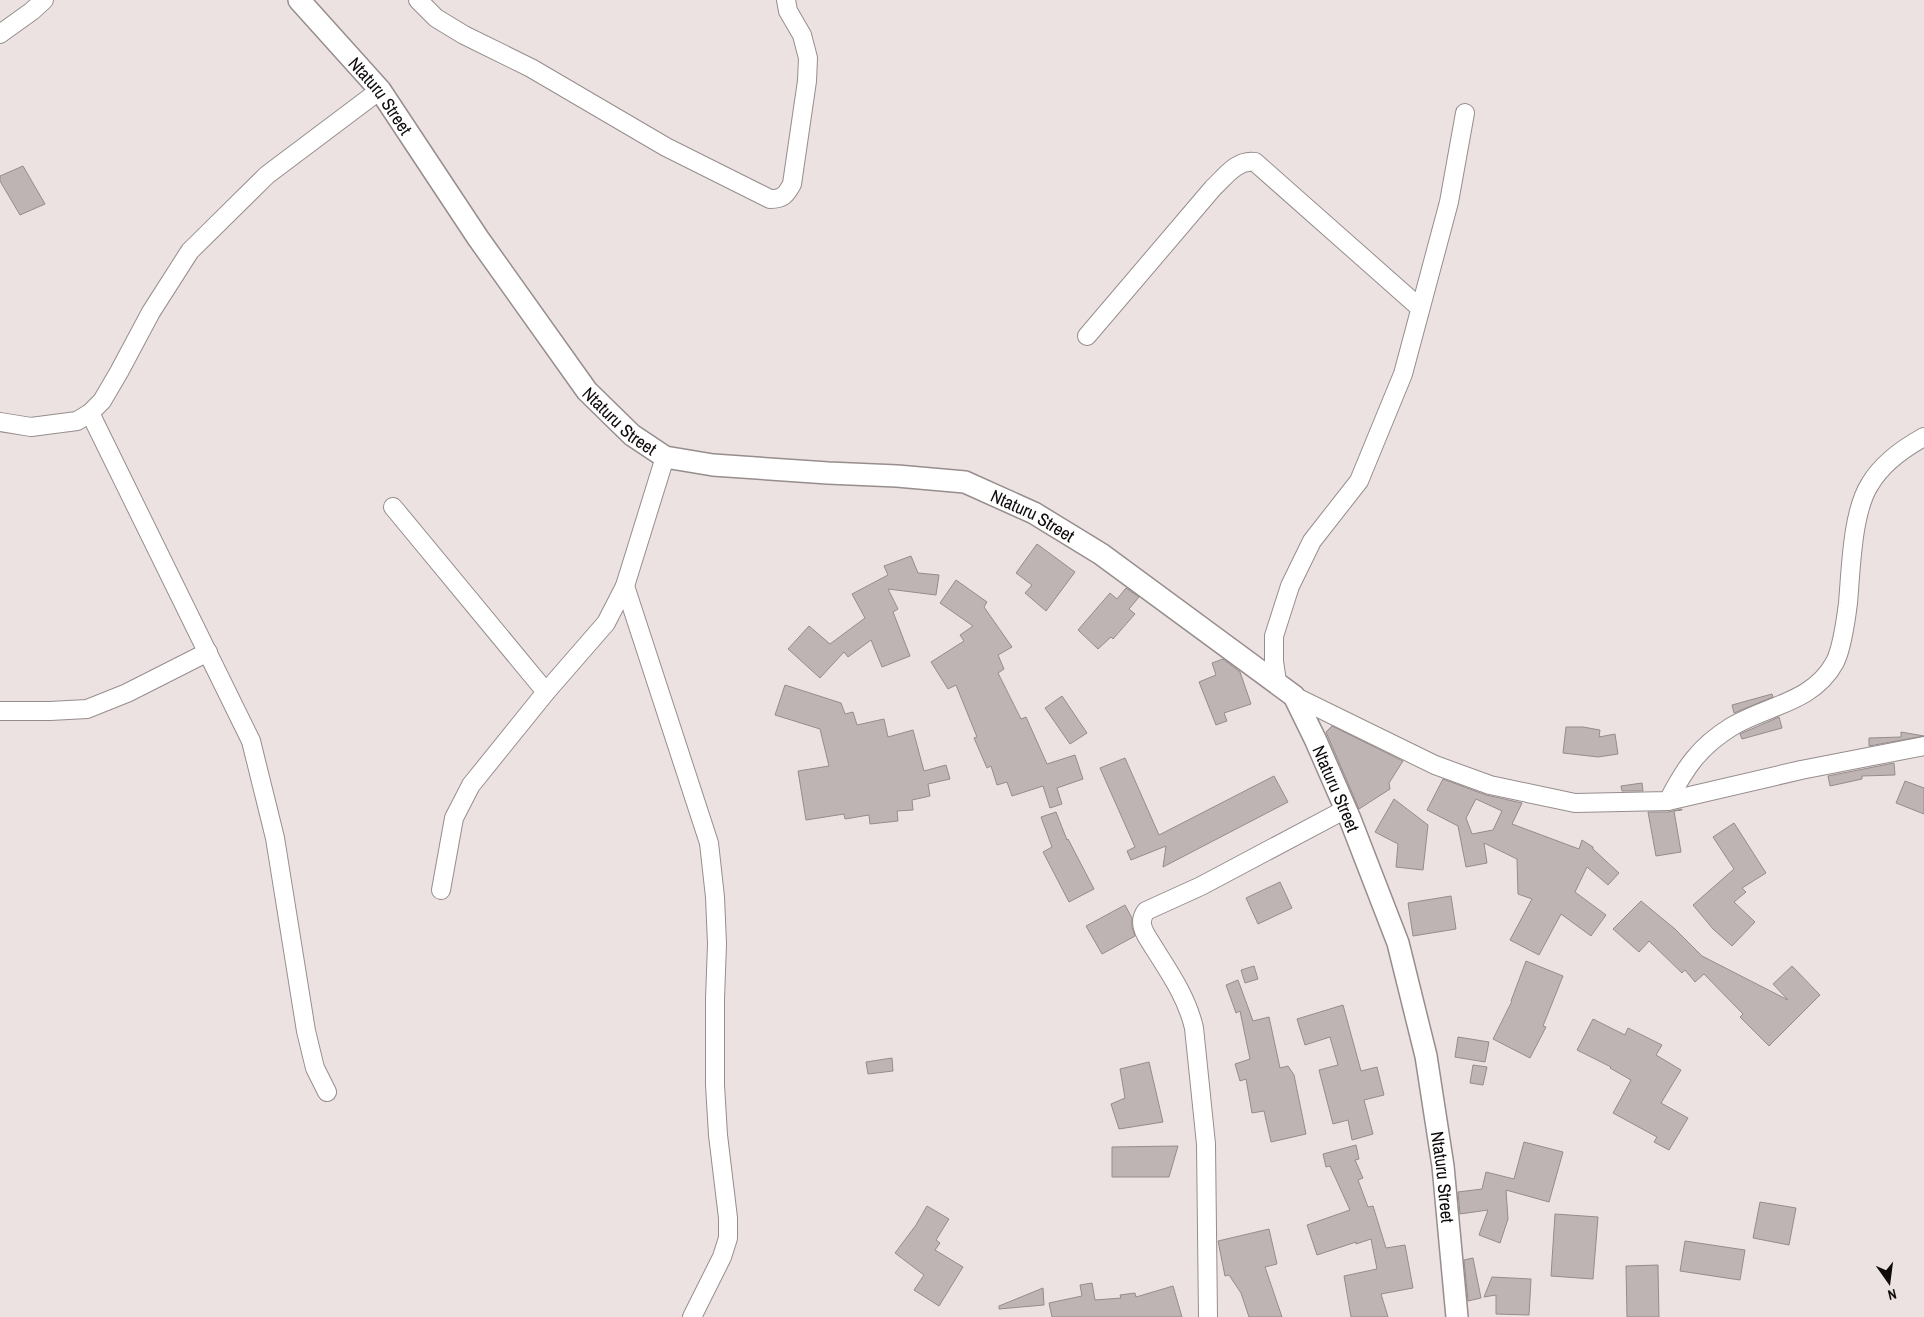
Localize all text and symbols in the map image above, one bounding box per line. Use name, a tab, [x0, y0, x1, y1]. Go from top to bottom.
street label: Ntaturu Street	[343, 51, 419, 139]
street label: Ntaturu Street	[577, 381, 662, 461]
street label: Ntaturu Street	[987, 483, 1080, 548]
street label: Ntaturu Street	[1307, 741, 1366, 835]
street label: Ntaturu Street	[1425, 1130, 1461, 1224]
north arrow	[1864, 1257, 1914, 1307]
text: N	[1886, 1285, 1898, 1304]

